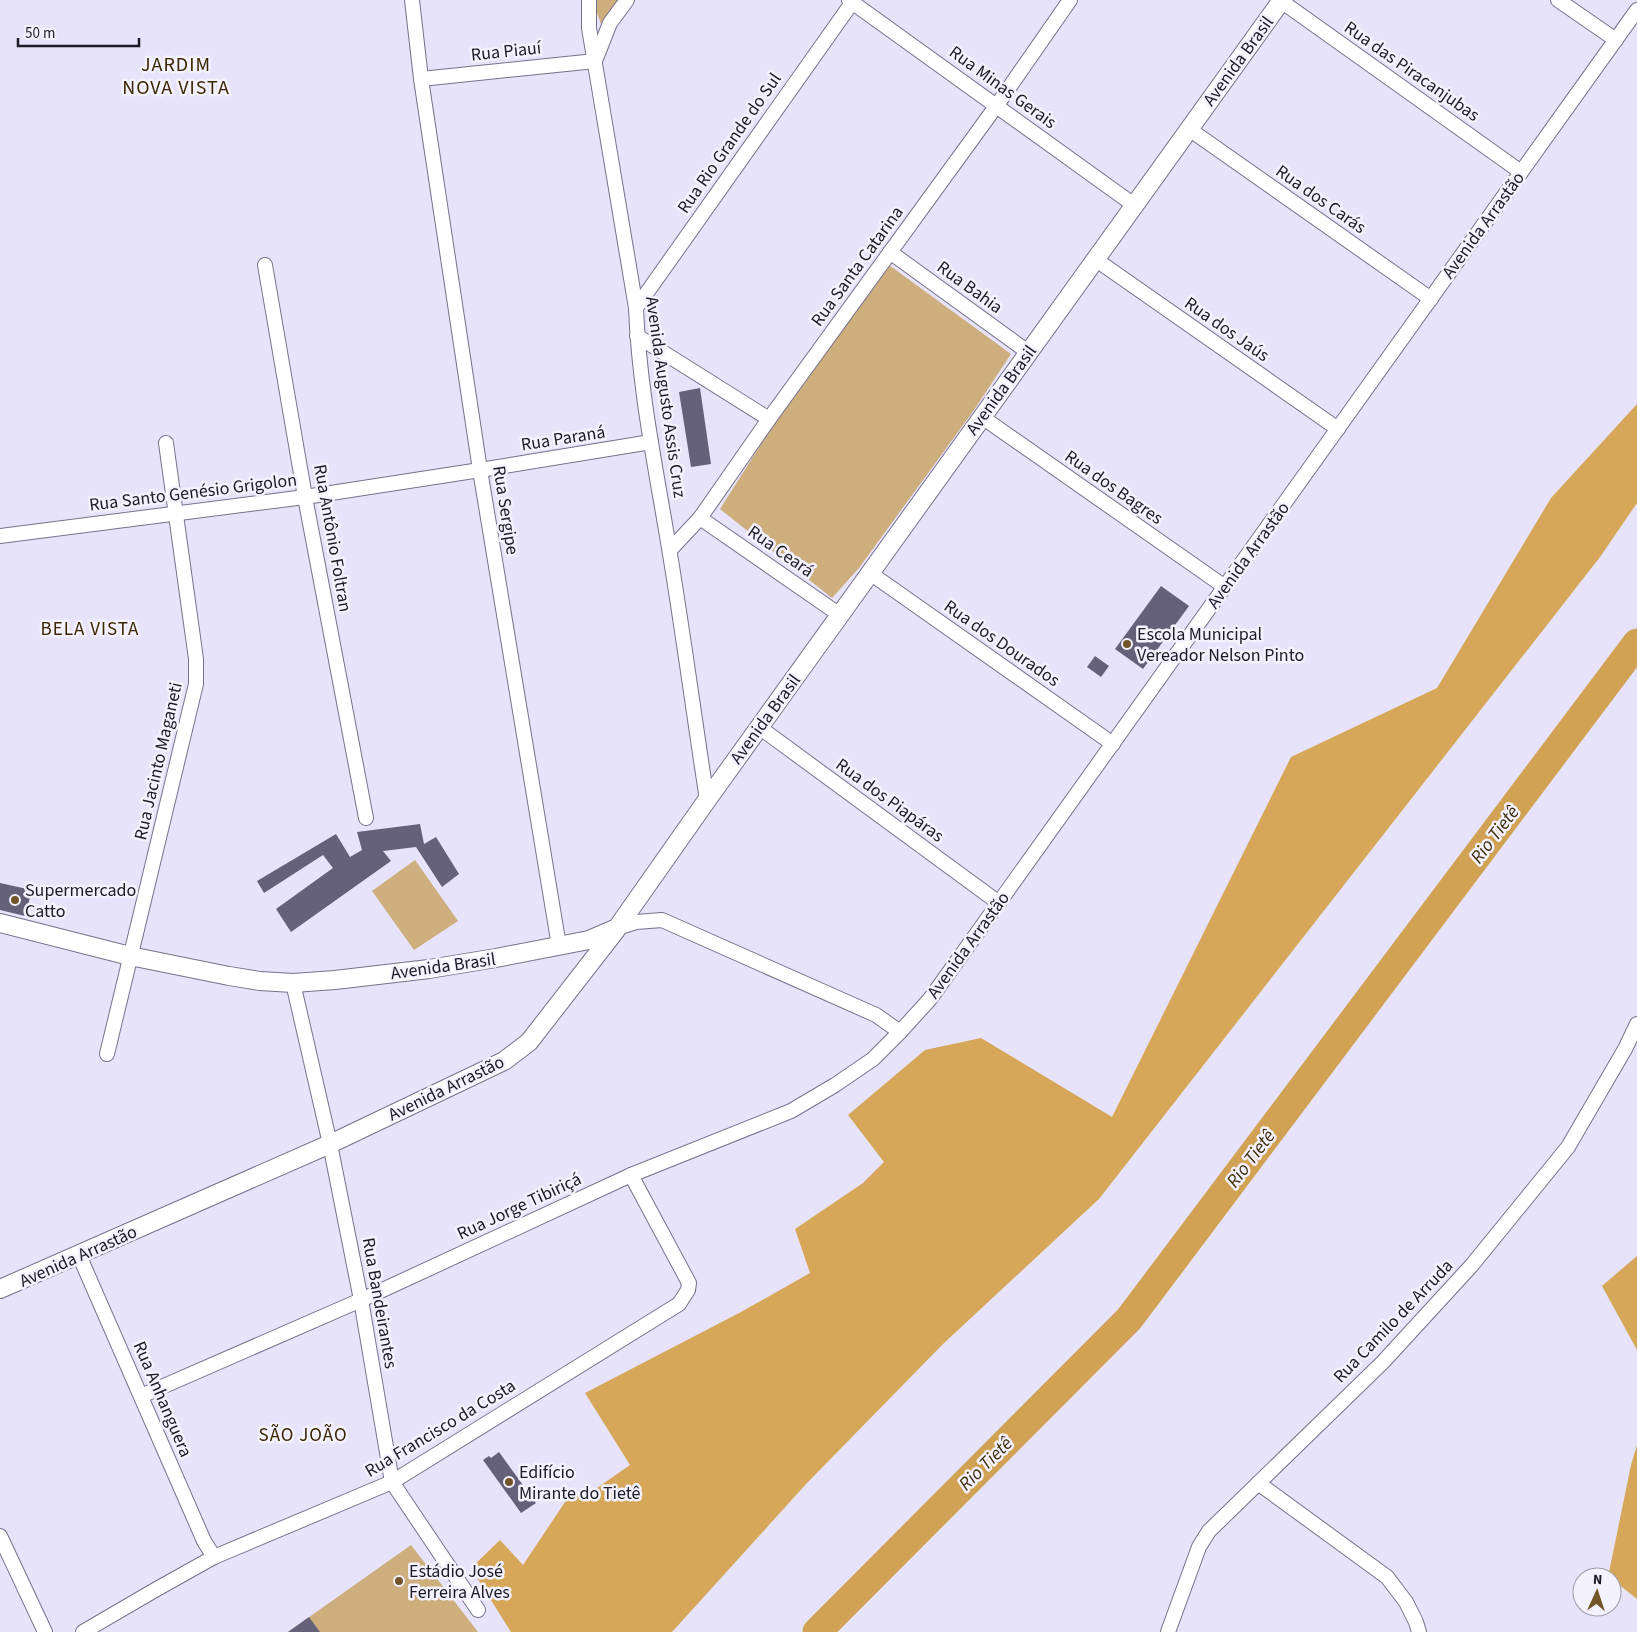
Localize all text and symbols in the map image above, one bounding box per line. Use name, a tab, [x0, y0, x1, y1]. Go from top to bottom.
street label: Avenida Brasil	[1197, 11, 1280, 111]
scale bar	[18, 15, 139, 47]
street label: Rua das Piracanjubas	[1339, 15, 1484, 128]
text: 50 m	[25, 23, 55, 44]
street label: Rua Piauí	[470, 35, 543, 68]
street label: Rua Minas Gerais	[944, 40, 1062, 135]
district label: JARDIM NOVA VISTA	[122, 51, 230, 102]
street label: Rua Rio Grande do Sul	[671, 68, 787, 219]
street label: Rua dos Carás	[1270, 159, 1371, 240]
street label: Avenida Arrastão	[1436, 167, 1531, 284]
street label: Rua Santa Catarina	[805, 201, 910, 332]
street label: Rua Bahia	[932, 255, 1008, 320]
street label: Rua dos Jaús	[1179, 291, 1274, 368]
street label: Avenida Augusto Assis Cruz	[639, 295, 692, 500]
street label: Avenida Brasil	[960, 340, 1043, 440]
street label: Rua Paraná	[519, 419, 607, 457]
street label: Rua dos Bagres	[1060, 444, 1168, 531]
street label: Rua Antônio Foltran	[307, 462, 358, 614]
street label: Rua Sergipe	[486, 464, 525, 556]
street label: Rua Santo Genésio Grigolon	[88, 467, 298, 518]
street label: Avenida Arrastão	[1201, 497, 1296, 614]
street label: Rua Ceará	[743, 519, 819, 583]
street label: Rua dos Dourados	[939, 594, 1065, 693]
district label: BELA VISTA	[41, 616, 139, 643]
place label: Escola Municipal Vereador Nelson Pinto	[1137, 622, 1304, 668]
marker: Escola Municipal Vereador Nelson Pinto	[1121, 638, 1133, 650]
street label: Avenida Brasil	[724, 669, 807, 769]
street label: Rua Jacinto Maganeti	[128, 680, 189, 842]
street label: Rua dos Piapáras	[830, 753, 949, 848]
water label: Rio Tietê	[1464, 800, 1526, 870]
place label: Supermercado Catto	[25, 878, 136, 924]
street label: Avenida Arrastão	[921, 887, 1016, 1004]
marker: Supermercado Catto	[9, 894, 21, 906]
street label: Avenida Brasil	[389, 947, 497, 986]
street label: Avenida Arrastão	[384, 1049, 509, 1127]
water label: Rio Tietê	[1220, 1124, 1282, 1194]
street label: Rua Jorge Tibiriçá	[453, 1167, 586, 1246]
street label: Avenida Arrastão	[15, 1219, 141, 1294]
street label: Rua Bandeirantes	[356, 1236, 403, 1371]
street label: Rua Camilo de Arruda	[1328, 1254, 1459, 1389]
street label: Rua Anhanguera	[127, 1337, 198, 1461]
street label: Rua Francisco da Costa	[360, 1373, 520, 1483]
district label: SÃO JOÃO	[259, 1422, 348, 1449]
water label: Rio Tietê	[953, 1431, 1019, 1497]
place label: Edifício Mirante do Tietê	[519, 1460, 641, 1506]
marker: Edifício Mirante do Tietê	[503, 1476, 515, 1488]
place label: Estádio José Ferreira Alves	[409, 1559, 510, 1605]
north arrow	[1572, 1567, 1622, 1617]
text: N	[1592, 1570, 1603, 1590]
marker: Estádio José Ferreira Alves	[393, 1575, 405, 1587]

